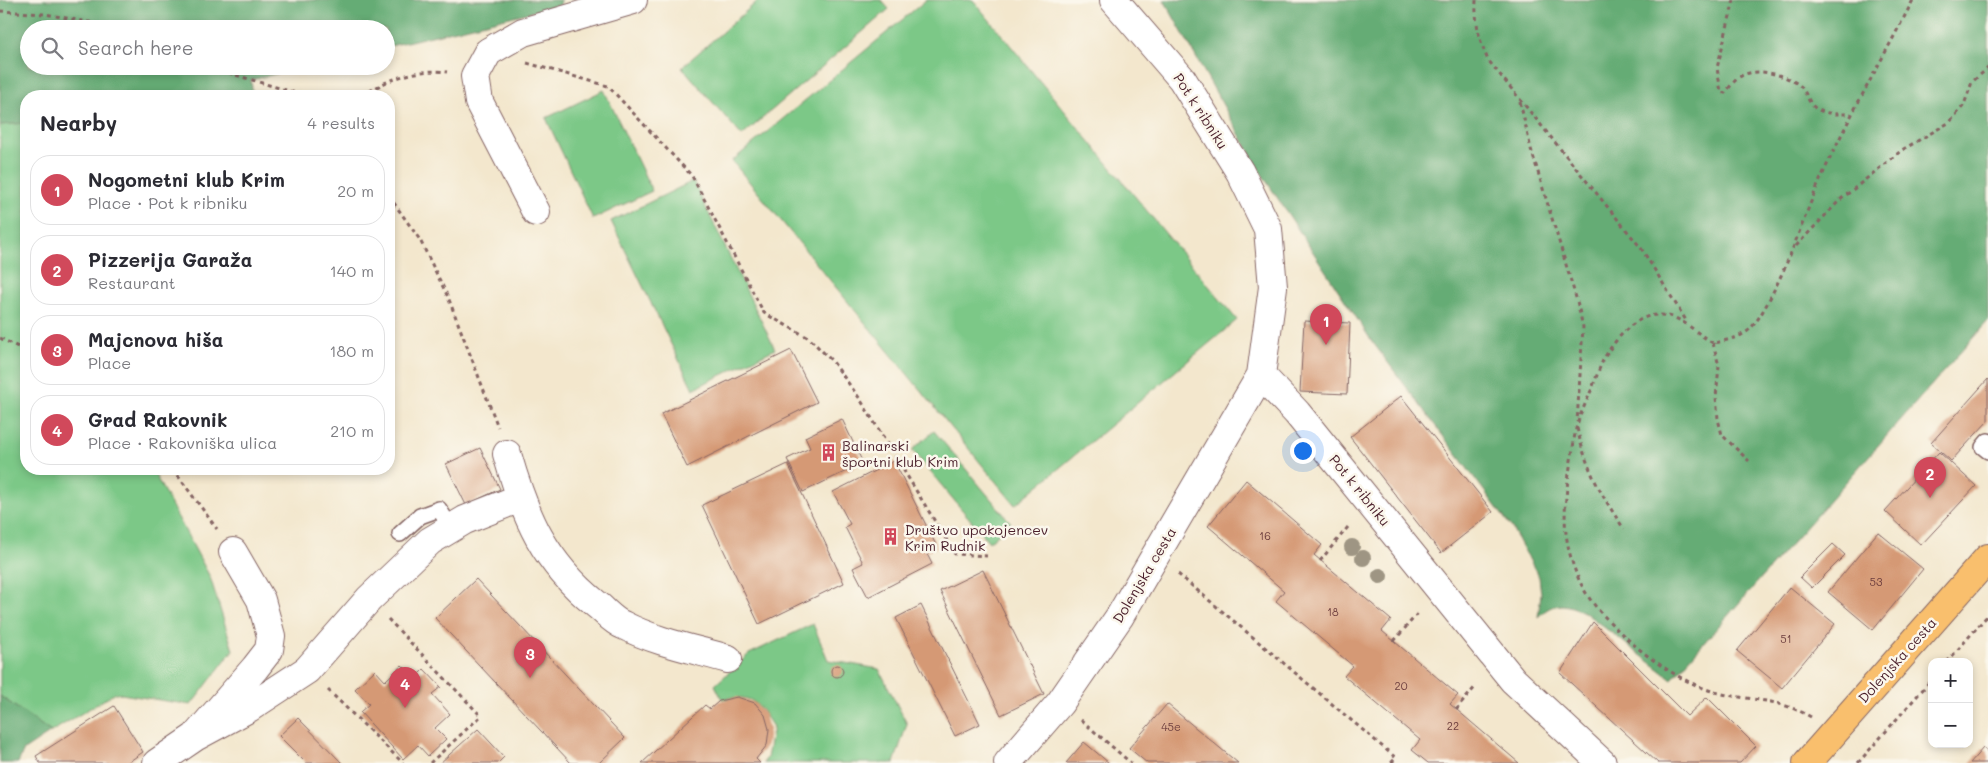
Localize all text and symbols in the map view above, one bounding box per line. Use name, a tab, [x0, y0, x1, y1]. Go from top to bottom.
search box	[20, 20, 395, 75]
icon: search	[38, 34, 66, 62]
text: Search here	[78, 35, 194, 60]
street label: Pot k ribniku	[1169, 69, 1233, 153]
text: Nearby	[40, 109, 117, 136]
text: 4 results	[307, 112, 375, 133]
text: Nogometni klub Krim	[88, 167, 285, 192]
text: 1	[53, 180, 61, 201]
text: 20 m	[337, 180, 374, 201]
text: Place · Pot k ribniku	[88, 192, 247, 213]
text: Pizzerija Garaža	[88, 247, 252, 272]
text: 2	[53, 260, 61, 281]
text: 140 m	[330, 260, 374, 281]
text: Restaurant	[88, 272, 176, 293]
pin: 1	[1310, 304, 1342, 345]
text: Majcnova hiša	[88, 327, 223, 352]
text: 3	[52, 340, 62, 361]
text: 180 m	[329, 340, 374, 361]
text: Place	[88, 352, 131, 373]
text: Grad Rakovnik	[88, 407, 228, 432]
text: 4	[52, 420, 62, 441]
text: 210 m	[330, 420, 374, 441]
text: Place · Rakovniška ulica	[88, 432, 277, 453]
place label: Balinarski športni klub Krim	[842, 436, 958, 471]
your location	[1290, 438, 1316, 464]
building icon: Balinarski športni klub Krim	[818, 443, 838, 463]
street label: Pot k ribniku	[1325, 450, 1395, 530]
pin: 2	[1914, 457, 1946, 498]
place label: Društvo upokojencev Krim Rudnik	[905, 520, 1048, 555]
street label: Dolenjska cesta	[1108, 524, 1180, 626]
building icon: Društvo upokojencev Krim Rudnik	[881, 527, 901, 547]
house number: 16	[1259, 528, 1271, 543]
house number: 53	[1870, 574, 1883, 589]
house number: 18	[1327, 604, 1339, 619]
street label: Dolenjska cesta	[1854, 613, 1940, 707]
house number: 51	[1780, 631, 1792, 646]
pin: 3	[514, 637, 546, 678]
map controls	[1928, 658, 1973, 748]
button: +	[1928, 658, 1973, 703]
pin: 4	[389, 667, 421, 708]
house number: 20	[1395, 678, 1408, 693]
button: −	[1928, 703, 1973, 748]
house number: 22	[1447, 718, 1459, 733]
house number: 45e	[1161, 719, 1181, 734]

